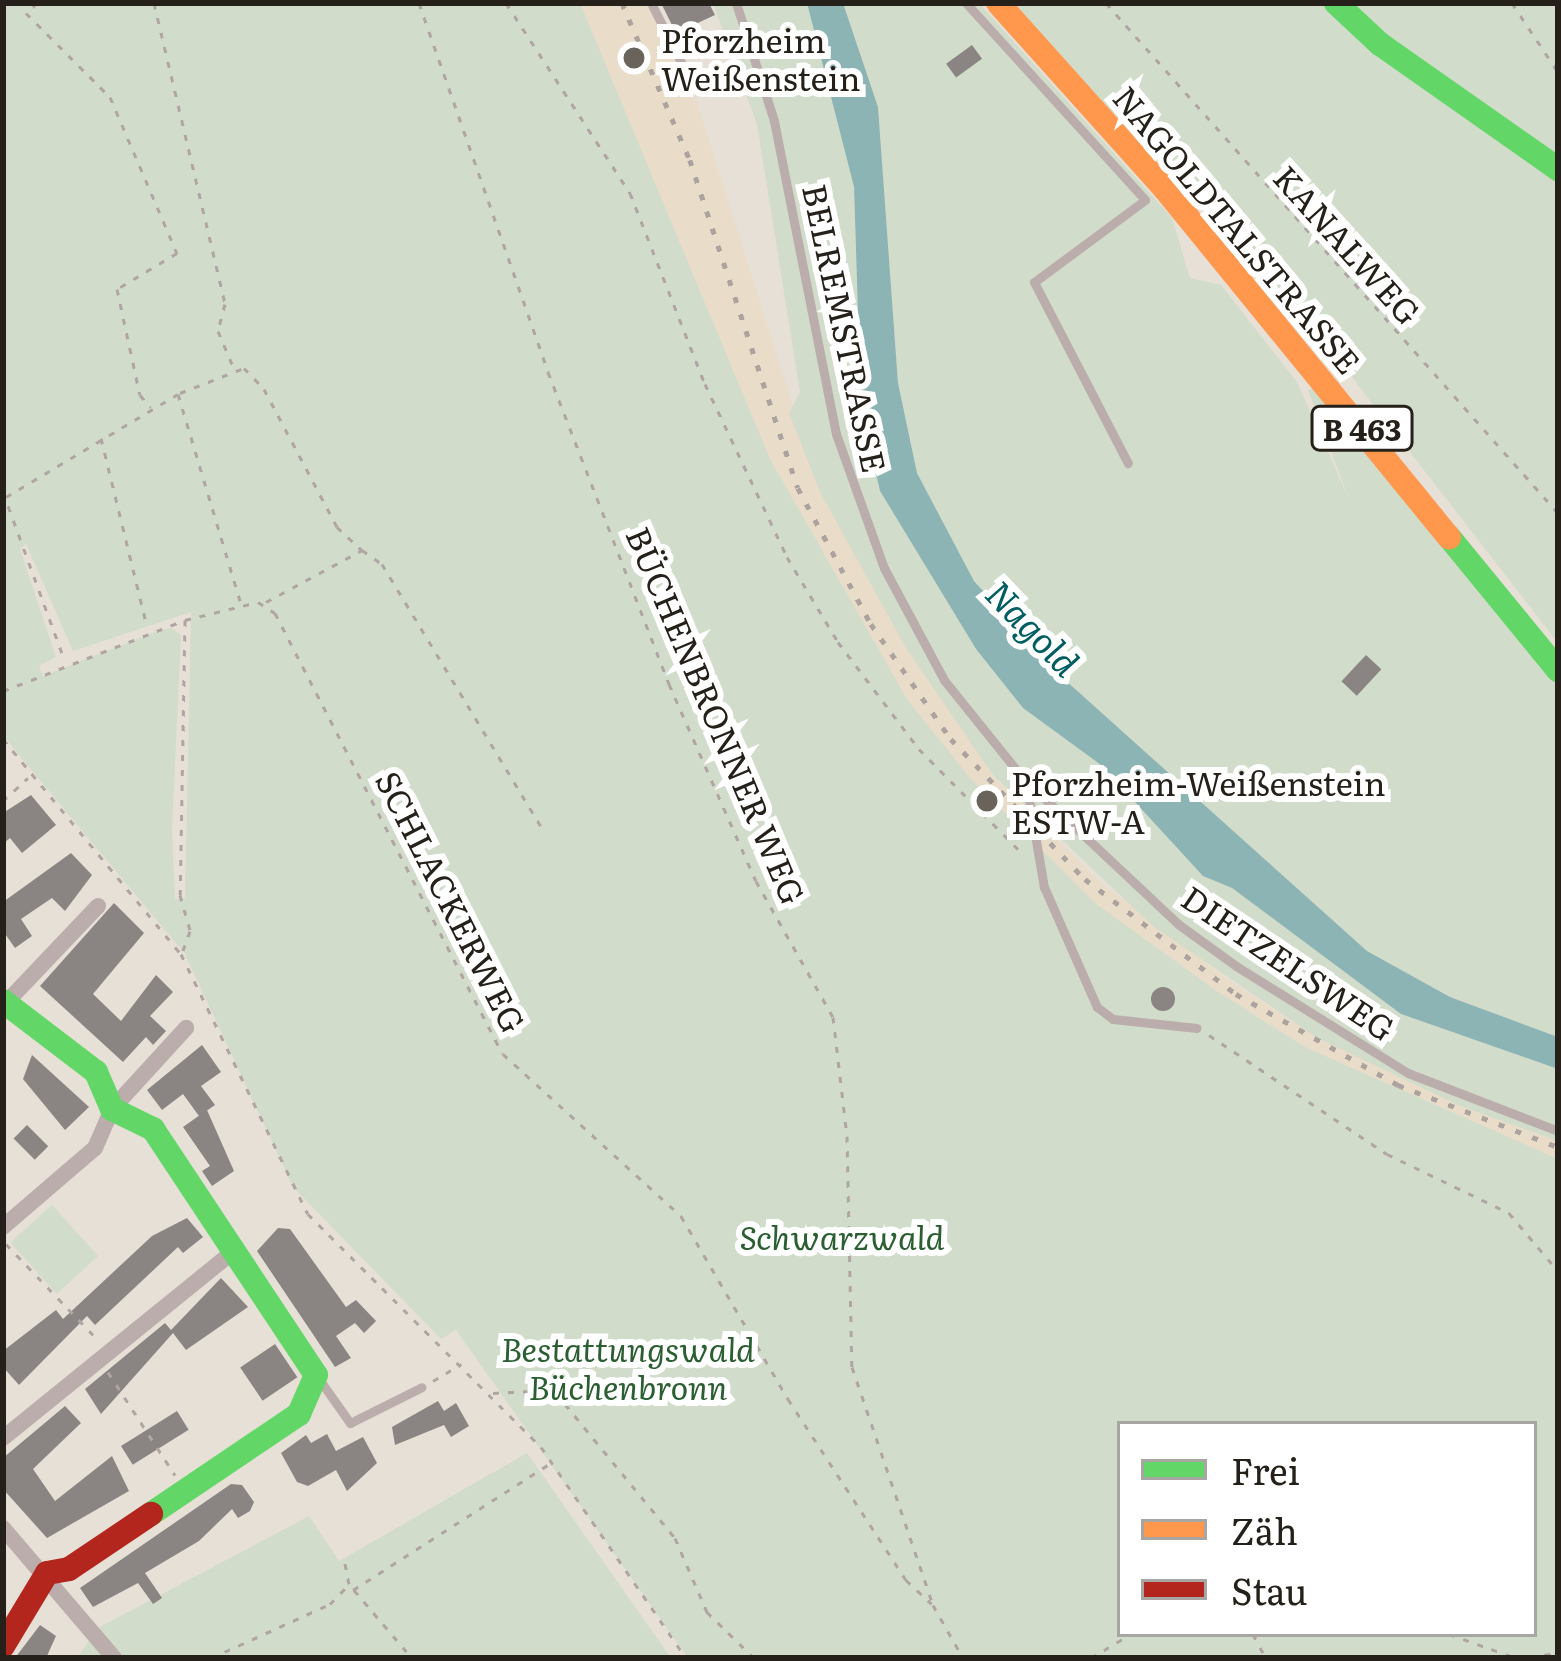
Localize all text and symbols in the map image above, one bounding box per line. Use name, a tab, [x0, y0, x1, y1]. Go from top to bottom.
place label: Pforzheim Weißenstein	[661, 19, 861, 97]
marker: Pforzheim Weißenstein	[618, 42, 650, 74]
street label: NAGOLDTALSTRASSE	[1106, 77, 1370, 381]
street label: KANALWEG	[1267, 157, 1429, 331]
street label: BELREMSTRASSE	[796, 180, 896, 476]
road number: B 463	[1308, 404, 1416, 452]
street label: BÜCHENBRONNER WEG	[620, 521, 814, 909]
water label: Nagold	[979, 571, 1089, 683]
place label: Pforzheim-Weißenstein ESTW-A	[1011, 762, 1386, 840]
street label: SCHLACKERWEG	[369, 764, 535, 1038]
marker: Pforzheim-Weißenstein ESTW-A	[974, 788, 1000, 814]
street label: DIETZELSWEG	[1175, 876, 1403, 1048]
park label: Schwarzwald	[740, 1216, 944, 1256]
park label: Bestattungswald Büchenbronn	[501, 1328, 755, 1406]
legend	[1117, 1421, 1537, 1637]
text: Frei	[1231, 1443, 1300, 1496]
text: Zäh	[1231, 1503, 1298, 1556]
text: Stau	[1231, 1563, 1308, 1616]

